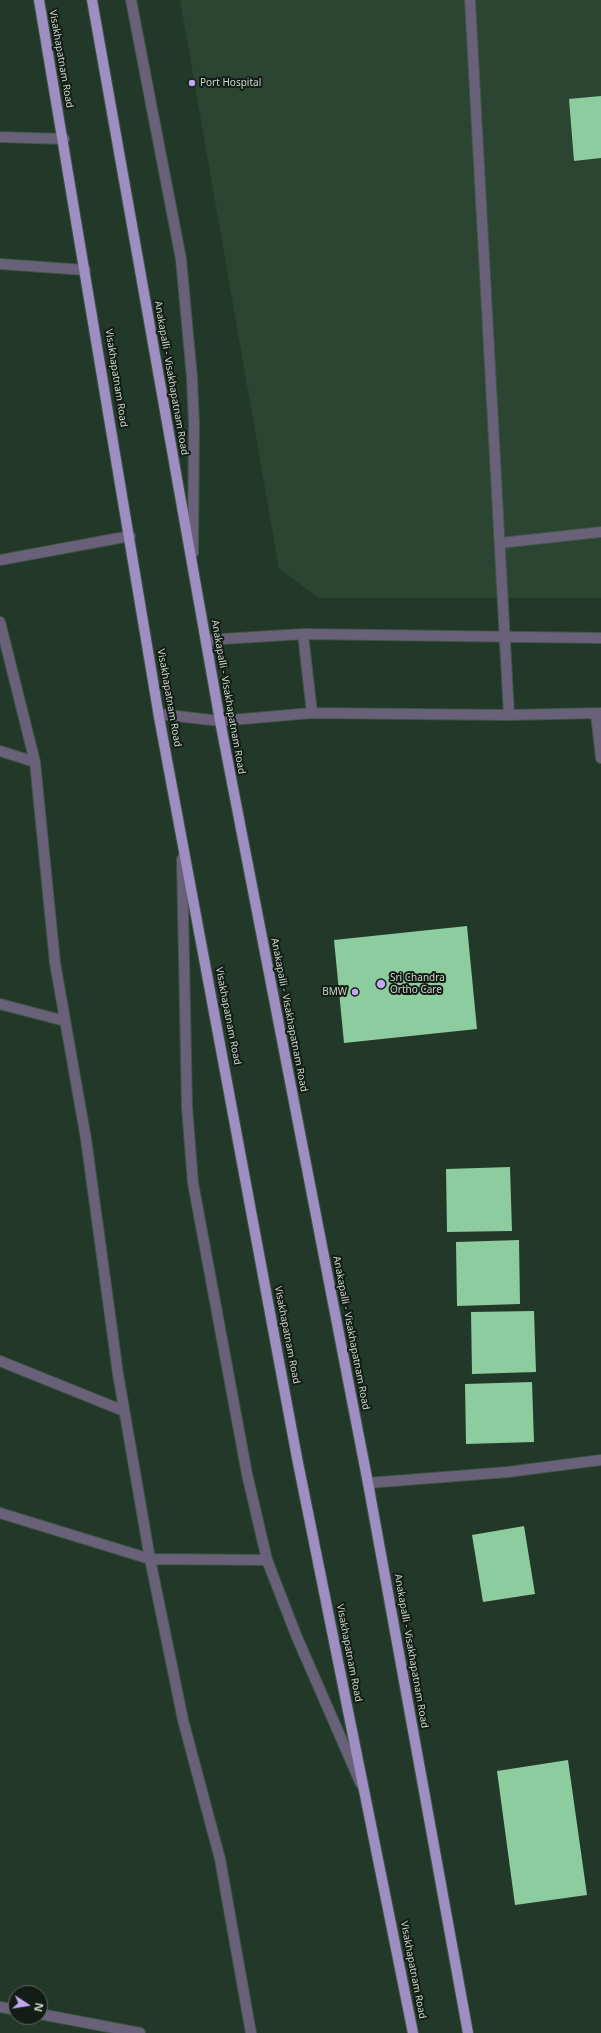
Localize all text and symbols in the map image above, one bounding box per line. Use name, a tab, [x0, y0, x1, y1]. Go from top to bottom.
street label: Visakhapatnam Road	[46, 9, 76, 109]
place label: Port Hospital	[200, 77, 261, 89]
marker: Port Hospital	[187, 78, 197, 88]
street label: Anakapalli - Visakhapatnam Road	[152, 300, 190, 456]
street label: Visakhapatnam Road	[102, 328, 130, 428]
street label: Anakapalli - Visakhapatnam Road	[209, 619, 247, 775]
street label: Visakhapatnam Road	[154, 648, 184, 748]
street label: Anakapalli - Visakhapatnam Road	[268, 937, 310, 1093]
street label: Visakhapatnam Road	[213, 966, 243, 1066]
place label: Sri Chandra Ortho Care	[390, 972, 445, 996]
marker: Sri Chandra Ortho Care	[375, 978, 387, 990]
place label: BMW	[322, 986, 347, 998]
marker: BMW	[350, 987, 360, 997]
street label: Anakapalli - Visakhapatnam Road	[330, 1255, 372, 1411]
street label: Visakhapatnam Road	[272, 1285, 302, 1385]
street label: Anakapalli - Visakhapatnam Road	[392, 1573, 430, 1729]
street label: Visakhapatnam Road	[334, 1603, 364, 1703]
street label: Visakhapatnam Road	[398, 1920, 428, 2020]
north arrow	[8, 1985, 48, 2025]
text: N	[31, 2001, 48, 2013]

